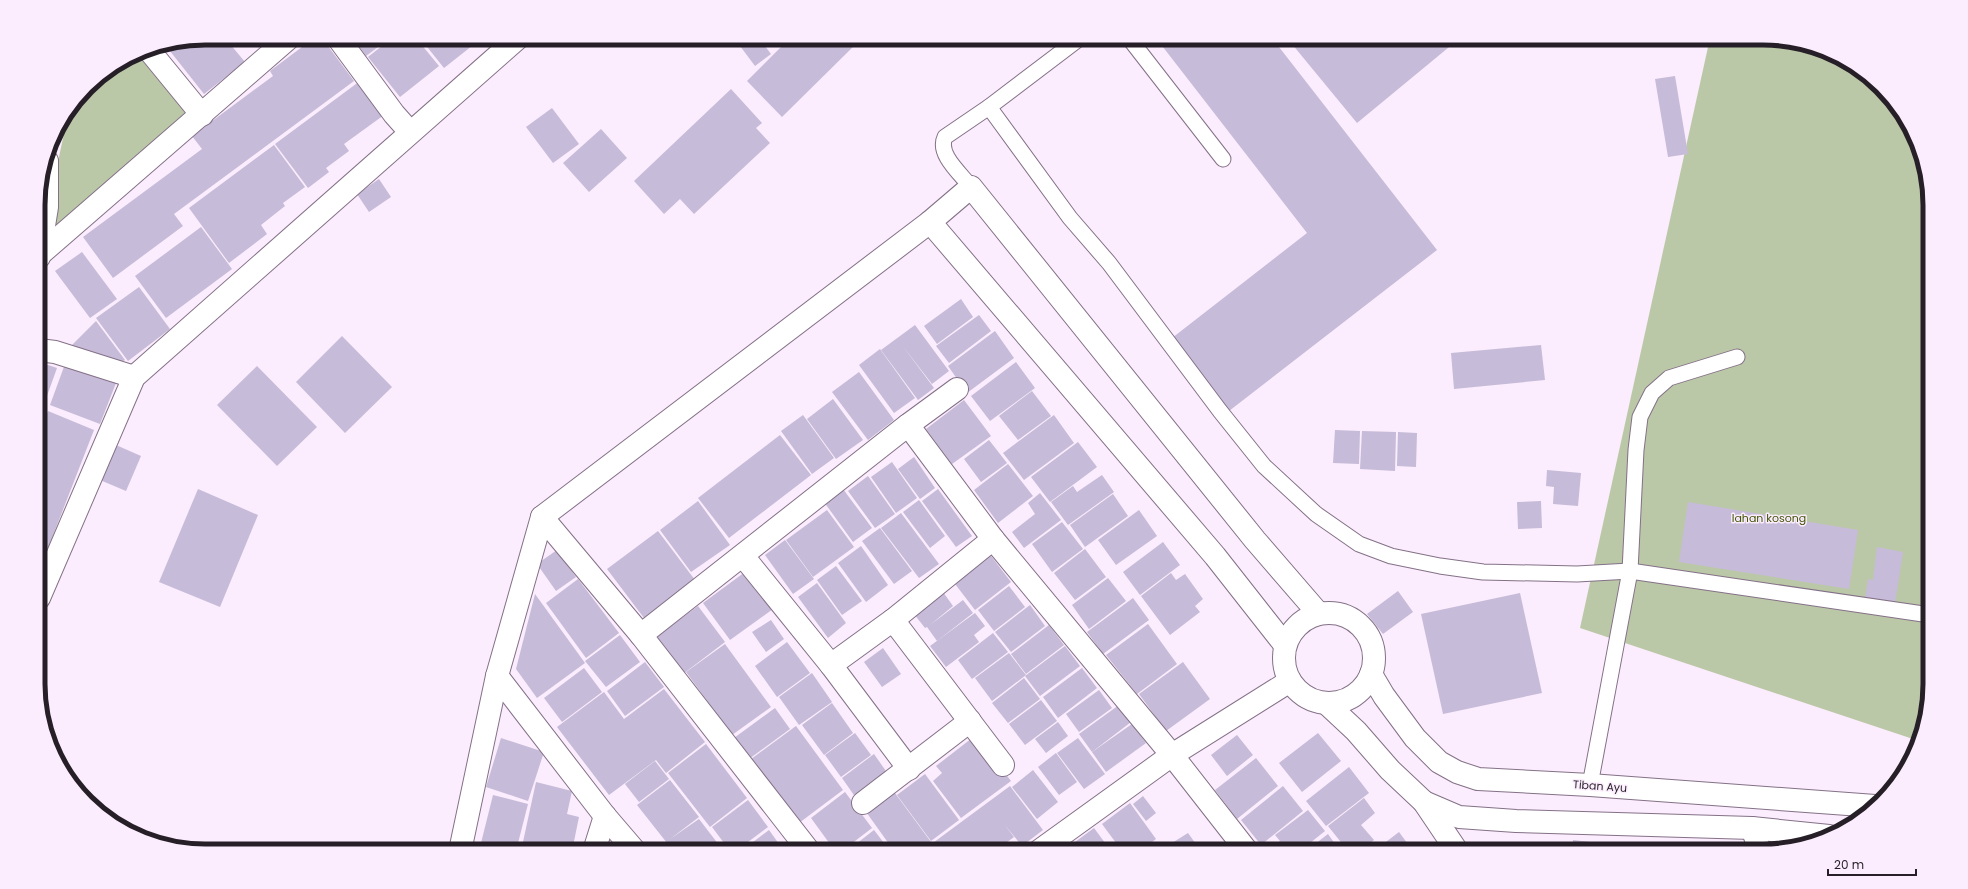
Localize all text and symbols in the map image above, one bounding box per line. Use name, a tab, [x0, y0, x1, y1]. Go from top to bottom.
park label: lahan kosong	[1732, 510, 1806, 526]
street label: Tiban Ayu	[1572, 776, 1628, 796]
scale bar	[1828, 851, 1916, 877]
text: 20 m	[1834, 856, 1864, 873]

